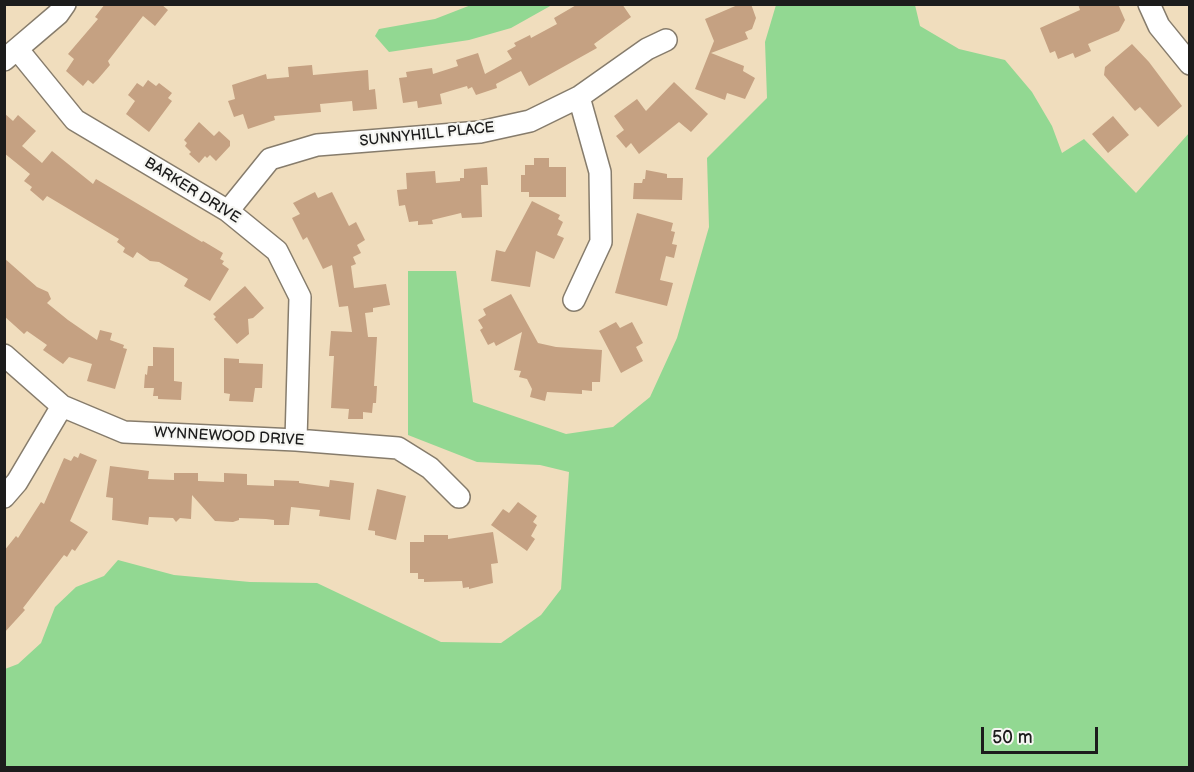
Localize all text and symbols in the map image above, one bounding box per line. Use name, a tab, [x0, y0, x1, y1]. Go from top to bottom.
street label: SUNNYHILL PLACE	[359, 119, 495, 151]
street label: BARKER DRIVE	[141, 154, 243, 228]
street label: WYNNEWOOD DRIVE	[153, 424, 305, 450]
scale bar	[984, 715, 1101, 753]
text: 50 m	[992, 727, 1033, 748]

